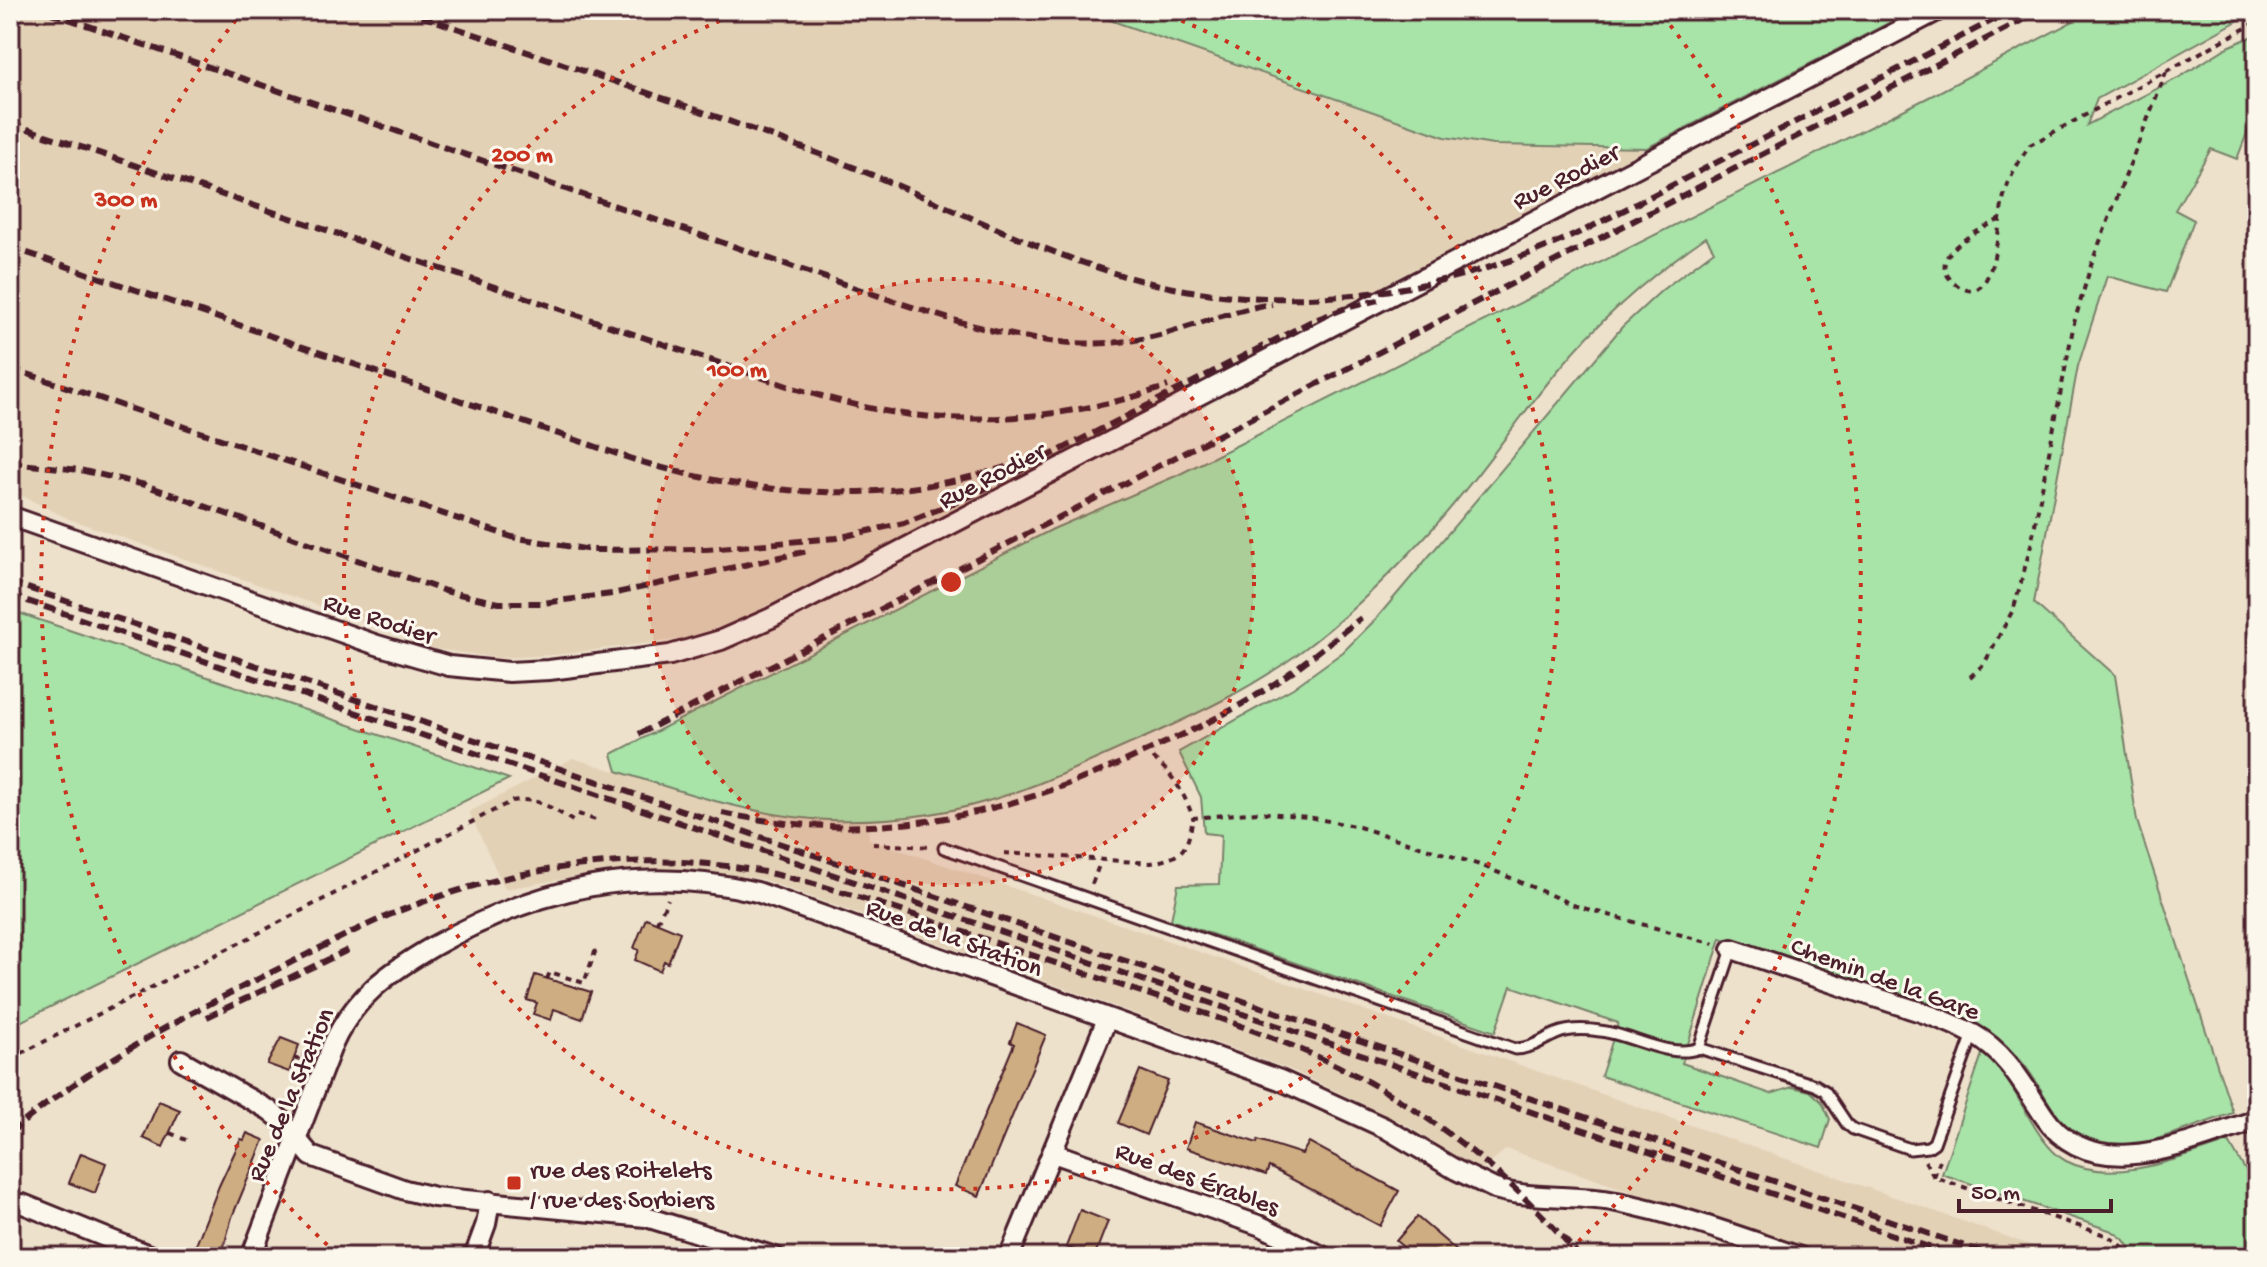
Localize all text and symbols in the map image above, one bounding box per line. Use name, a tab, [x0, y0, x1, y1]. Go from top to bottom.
street label: Rue Rodier	[1508, 138, 1628, 219]
text: 200 m	[491, 142, 553, 171]
text: 300 m	[94, 187, 157, 216]
text: 100 m	[706, 357, 767, 386]
street label: Rue Rodier	[934, 437, 1054, 518]
centre of rings	[937, 568, 965, 596]
street label: Rue Rodier	[319, 589, 441, 655]
street label: Rue de la Station	[861, 894, 1047, 987]
street label: Chemin de la Gare	[1786, 933, 1984, 1030]
street label: Rue de la Station	[243, 1004, 344, 1187]
street label: Rue des Érables	[1110, 1137, 1284, 1226]
place label: rue des Roitelets / rue des Sorbiers	[530, 1157, 716, 1218]
scale bar	[1959, 1163, 2111, 1213]
marker: rue des Roitelets / rue des Sorbiers	[505, 1174, 523, 1192]
text: 50 m	[1971, 1180, 2020, 1209]

